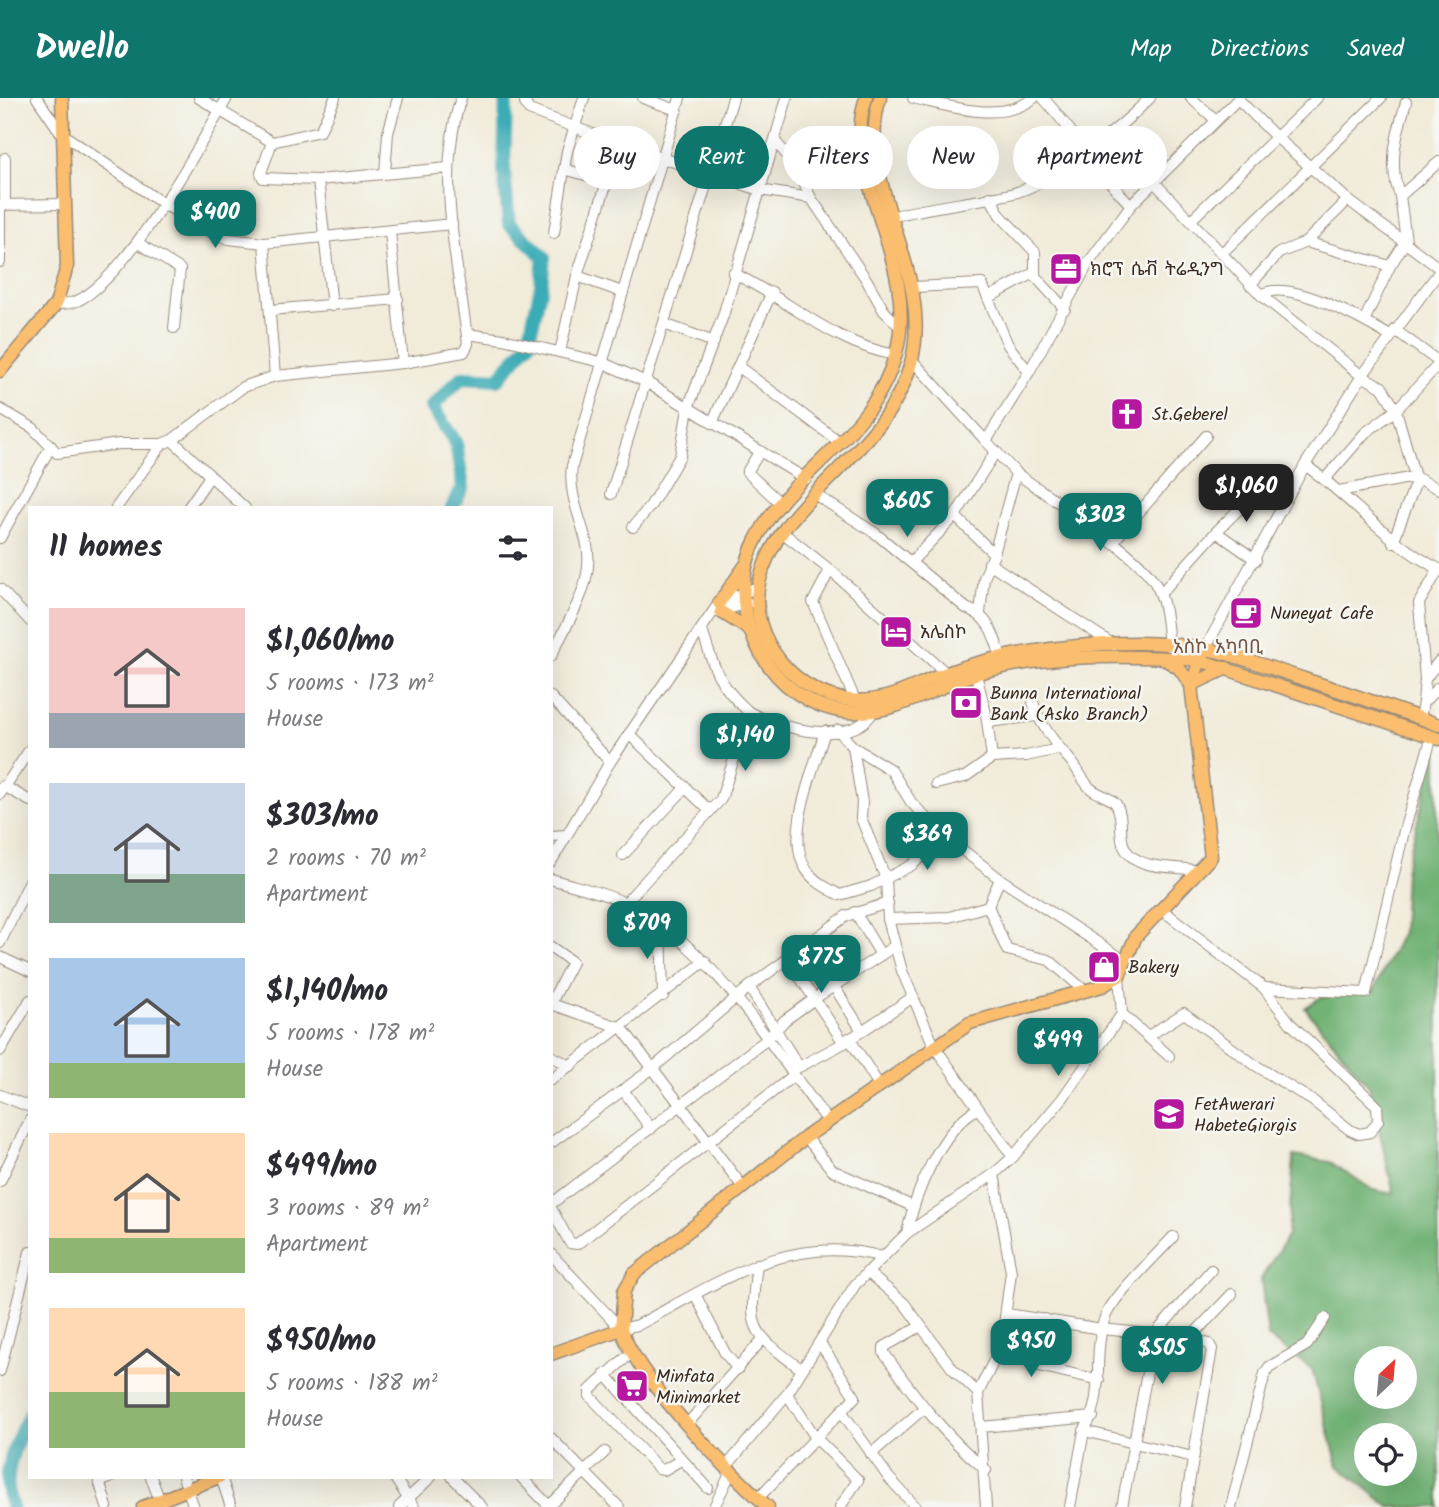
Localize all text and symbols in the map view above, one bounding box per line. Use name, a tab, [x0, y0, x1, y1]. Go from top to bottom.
text: Dwello	[35, 23, 129, 76]
text: Map	[1130, 30, 1172, 69]
text: Directions	[1210, 30, 1309, 69]
text: Saved	[1347, 30, 1404, 69]
chip: Buy	[574, 126, 660, 189]
chip: Rent	[674, 126, 769, 189]
chip: Filters	[783, 126, 893, 189]
chip: New	[907, 126, 999, 189]
chip: Apartment	[1013, 126, 1167, 189]
pin: $400	[174, 190, 256, 250]
text: $400	[190, 195, 240, 231]
office icon: ክሮፕ ሴቭ ትሬዲንግ	[1047, 250, 1085, 288]
place label: ክሮፕ ሴቭ ትሬዲንግ	[1090, 256, 1224, 285]
church icon: St.Geberel	[1108, 395, 1146, 433]
place label: St.Geberel	[1152, 401, 1228, 430]
pin: $1,060	[1189, 464, 1303, 524]
text: $1,060	[1215, 469, 1277, 505]
pin: $605	[866, 480, 948, 539]
text: $605	[882, 484, 932, 520]
pin: $303	[1059, 494, 1141, 553]
text: $303	[1075, 498, 1125, 534]
text: 11 homes	[49, 524, 162, 572]
icon: filters	[494, 529, 532, 567]
cafe icon: Nuneyat Cafe	[1227, 594, 1265, 632]
place label: Nuneyat Cafe	[1270, 600, 1374, 629]
hotel icon: አሌስኮ	[877, 613, 915, 651]
text: $1,060/mo	[266, 618, 394, 666]
place label: አሌስኮ	[920, 619, 967, 648]
district label: አስኮ አካባቢ	[1173, 633, 1263, 663]
icon: home	[105, 636, 189, 720]
text: 5 rooms · 173 m²	[266, 666, 434, 702]
place label: Bunna International Bank (Asko Branch)	[990, 680, 1149, 730]
bank icon: Bunna International Bank (Asko Branch)	[947, 684, 985, 722]
text: House	[266, 702, 323, 738]
pin: $1,140	[688, 714, 802, 773]
text: $1,140	[716, 718, 774, 754]
text: $303/mo	[266, 793, 379, 841]
icon: home	[105, 811, 189, 895]
pin: $369	[886, 812, 968, 872]
text: $369	[902, 817, 952, 853]
text: 2 rooms · 70 m²	[266, 841, 426, 877]
text: Apartment	[266, 877, 368, 913]
pin: $709	[606, 902, 688, 961]
text: $709	[623, 906, 671, 942]
pin: $775	[780, 936, 862, 995]
text: $775	[798, 940, 844, 976]
shop icon: Bakery	[1085, 948, 1123, 986]
place label: Bakery	[1128, 954, 1179, 983]
text: $1,140/mo	[266, 968, 388, 1016]
icon: home	[105, 986, 189, 1070]
text: 5 rooms · 178 m²	[266, 1016, 434, 1052]
pin: $499	[1017, 1018, 1099, 1078]
text: $499	[1033, 1023, 1083, 1059]
text: House	[266, 1052, 323, 1088]
place label: FetAwerari HabeteGiorgis	[1194, 1091, 1297, 1141]
school or university icon: FetAwerari HabeteGiorgis	[1150, 1095, 1188, 1133]
text: $499/mo	[266, 1143, 377, 1191]
icon: home	[105, 1161, 189, 1245]
text: 3 rooms · 89 m²	[266, 1191, 429, 1227]
text: Apartment	[266, 1227, 368, 1263]
text: $950/mo	[266, 1318, 376, 1366]
pin: $950	[990, 1320, 1072, 1379]
text: $950	[1007, 1324, 1055, 1360]
pin: $505	[1121, 1326, 1203, 1386]
text: $505	[1138, 1331, 1186, 1367]
icon: home	[105, 1336, 189, 1420]
north arrow	[1354, 1346, 1418, 1409]
map controls	[1354, 1346, 1417, 1486]
place label: Minfata Minimarket	[656, 1363, 742, 1413]
text: 5 rooms · 188 m²	[266, 1366, 438, 1402]
supermarket icon: Minfata Minimarket	[613, 1367, 651, 1405]
text: House	[266, 1402, 323, 1438]
button: locate	[1354, 1423, 1417, 1486]

